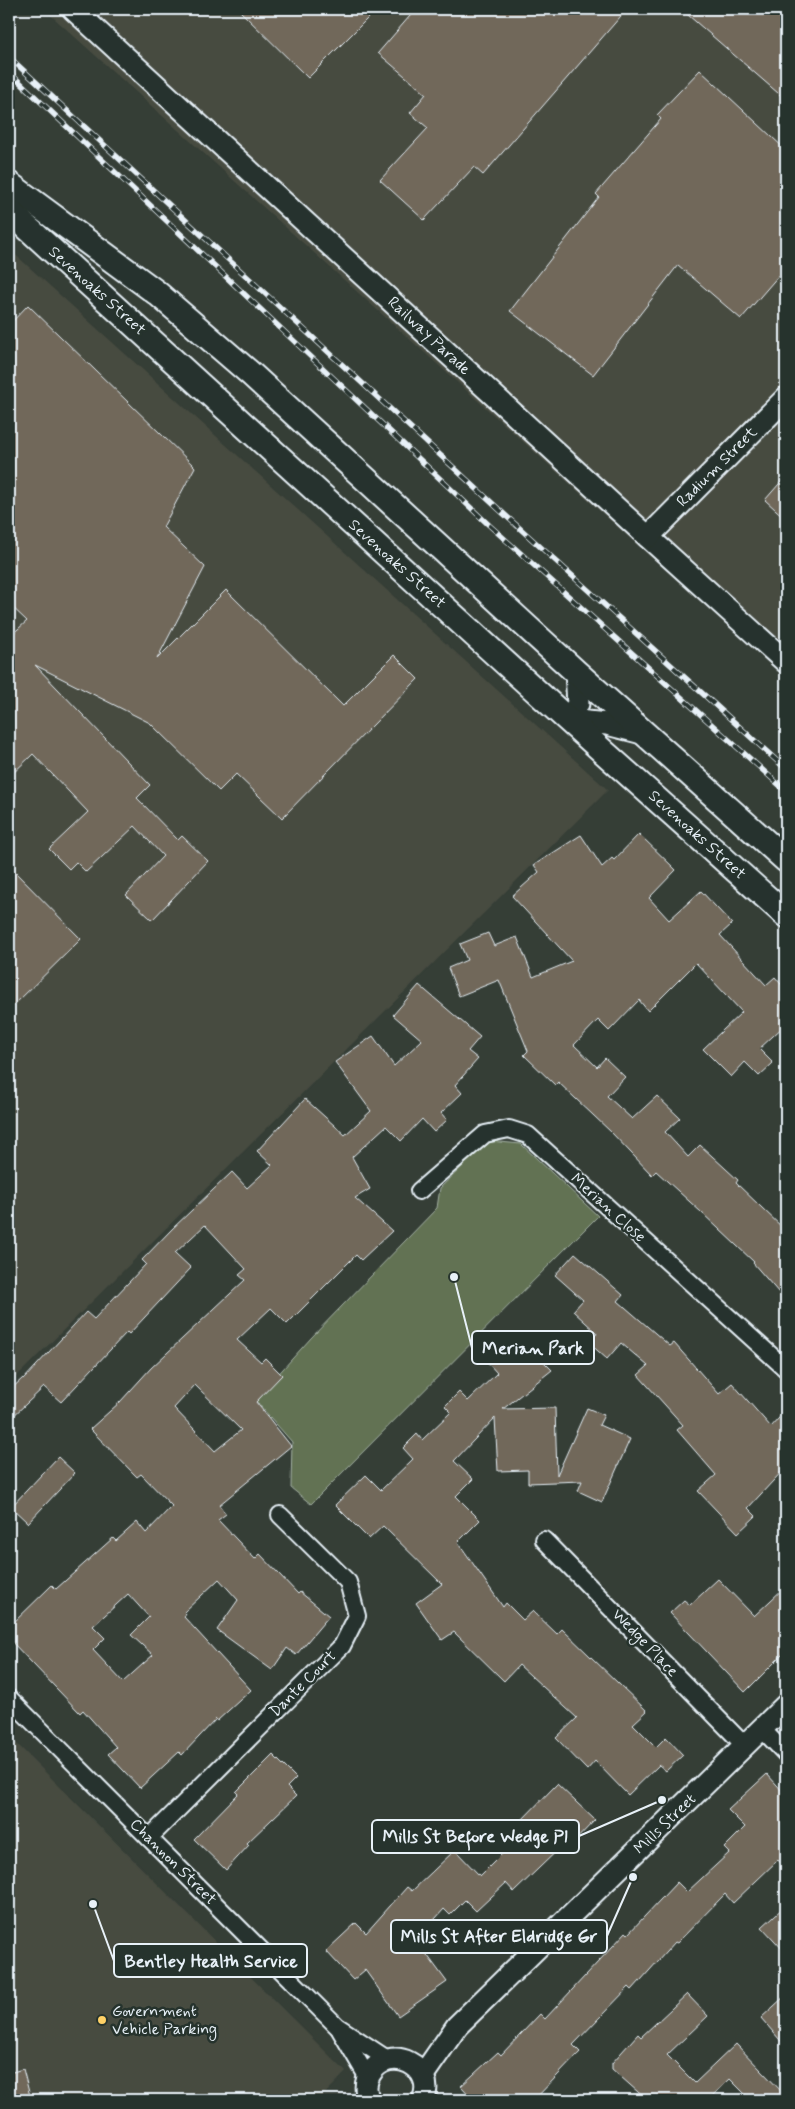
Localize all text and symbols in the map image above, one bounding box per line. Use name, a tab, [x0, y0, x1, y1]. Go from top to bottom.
street label: Sevenoaks Street	[44, 242, 151, 341]
street label: Railway Parade	[383, 292, 475, 380]
street label: Radium Street	[672, 422, 762, 512]
street label: Sevenoaks Street	[344, 515, 451, 614]
street label: Sevenoaks Street	[644, 786, 751, 885]
street label: Merian Close	[566, 1169, 650, 1247]
callout: Merian Park	[472, 1331, 594, 1364]
text: Merian Park	[482, 1337, 584, 1361]
street label: Wedge Place	[607, 1604, 683, 1682]
street label: Dante Court	[265, 1646, 341, 1722]
street label: Mills Street	[629, 1789, 701, 1859]
street label: Channon Street	[125, 1814, 221, 1910]
callout: Mills St Before Wedge Pl	[372, 1820, 579, 1853]
text: Mills St Before Wedge Pl	[382, 1825, 568, 1851]
callout: Mills St After Eldridge Gr	[391, 1920, 607, 1953]
text: Mills St After Eldridge Gr	[401, 1925, 598, 1951]
callout: Bentley Health Service	[114, 1944, 307, 1977]
text: Bentley Health Service	[124, 1950, 298, 1974]
place label: Government Vehicle Parking	[112, 2001, 217, 2041]
marker: Government Vehicle Parking	[96, 2014, 108, 2026]

